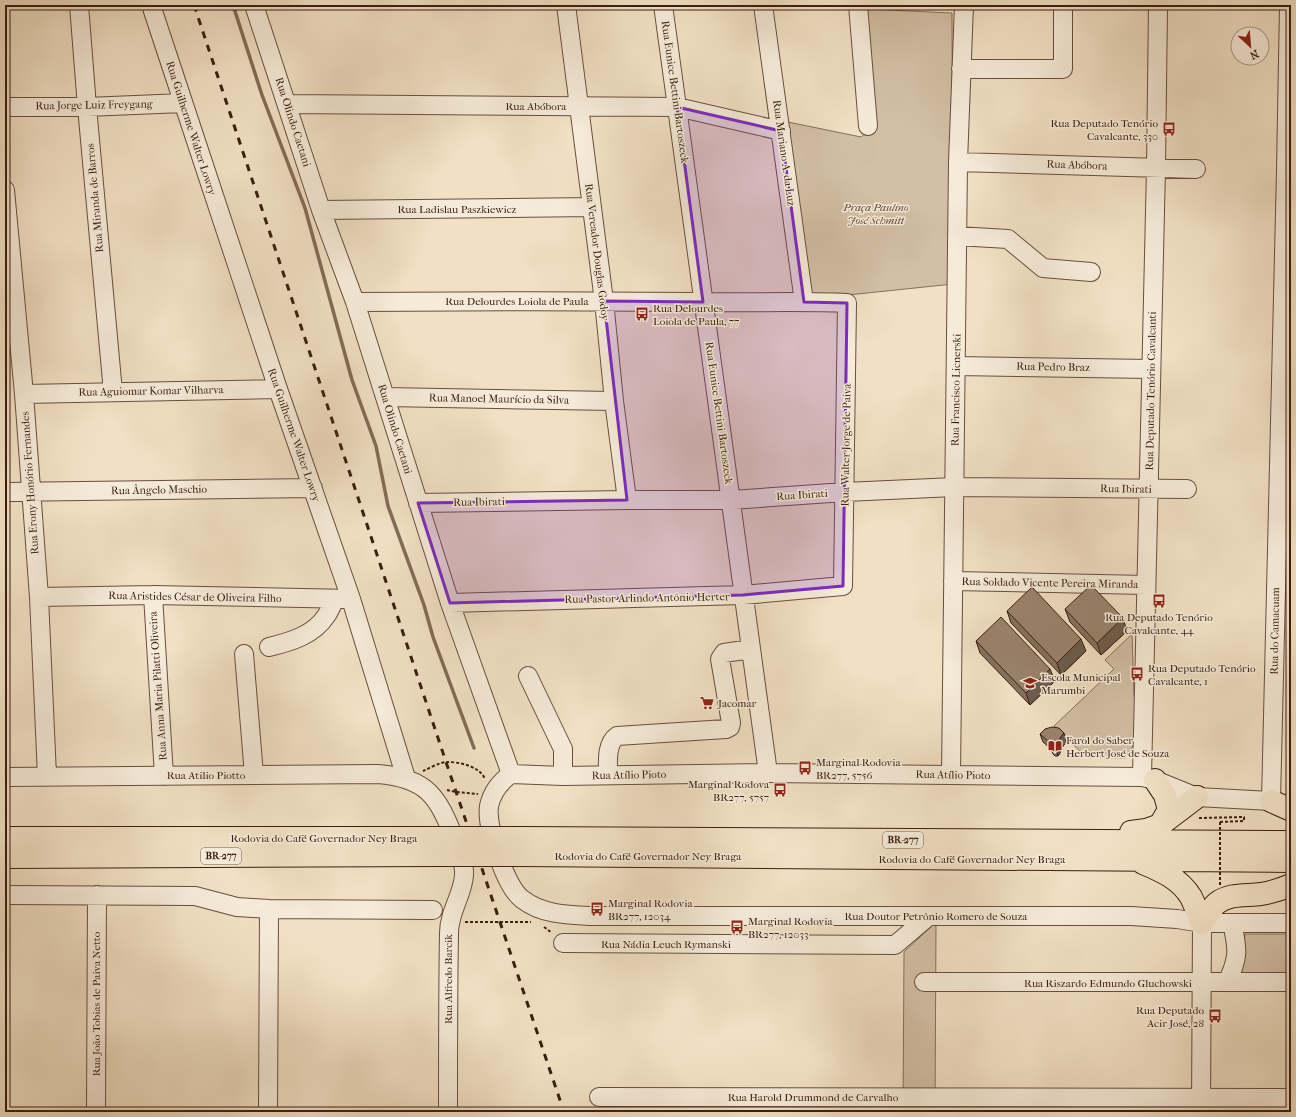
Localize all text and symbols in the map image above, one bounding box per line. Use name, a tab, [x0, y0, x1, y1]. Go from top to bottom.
street label: Rua Eunice Bettini Bartoszeck	[659, 20, 691, 164]
north arrow	[1230, 26, 1270, 66]
text: N	[1247, 47, 1261, 62]
street label: Rua Guilherme Walter Lowry	[163, 59, 219, 198]
street label: Rua Olindo Caetani	[272, 76, 314, 169]
street label: Rua Jorge Luiz Freygang	[35, 97, 153, 113]
street label: Rua Mariano A. da Luz	[770, 99, 798, 207]
street label: Rua Abóbora	[506, 100, 567, 113]
place label: Rua Deputado Tenório Cavalcante, 330	[1050, 117, 1158, 143]
bus stop icon: Rua Deputado Tenório Cavalcante, 330	[1161, 121, 1177, 137]
street label: Rua Miranda de Barros	[84, 143, 106, 253]
street label: Rua Abóbora	[1046, 157, 1109, 173]
street label: Rua Vereador Douglas Godoy	[582, 183, 612, 322]
park label: Praça Paulino José Schmitt	[842, 201, 909, 227]
street label: Rua Ladislau Paszkiewicz	[398, 203, 517, 216]
street label: Rua Delourdes Loiola de Paula	[445, 295, 590, 308]
place label: Rua Delourdes Loiola de Paula, 77	[653, 302, 739, 328]
bus stop icon: Rua Delourdes Loiola de Paula, 77	[634, 306, 650, 322]
street label: Rua Deputado Tenório Cavalcanti	[1143, 311, 1159, 471]
street label: Rua Francisco Licnerski	[949, 333, 963, 446]
street label: Rua Eunice Bettini Bartoszeck	[703, 341, 735, 485]
street label: Rua Pedro Braz	[1016, 360, 1090, 374]
street label: Rua Guilherme Walter Lowry	[265, 367, 323, 504]
street label: Rua Olindo Caetani	[375, 382, 415, 476]
street label: Rua Aguiomar Komar Vilharva	[78, 383, 225, 399]
street label: Rua Walter Jorge de Paiva	[838, 383, 854, 506]
street label: Rua Manoel Maurício da Silva	[429, 391, 570, 407]
street label: Rua Erony Honório Fernandes	[19, 411, 41, 555]
street label: Rua Ibirati	[1100, 482, 1153, 496]
street label: Rua Ângelo Maschio	[111, 483, 208, 497]
street label: Rua Ibirati	[776, 487, 829, 503]
street label: Rua Ibirati	[453, 495, 506, 509]
street label: Rua Soldado Vicente Pereira Miranda	[961, 575, 1140, 591]
street label: Rua do Camacuam	[1268, 586, 1282, 675]
street label: Rua Aristides César de Oliveira Filho	[108, 589, 282, 605]
street label: Rua Pastor Arlindo Antônio Herter	[564, 590, 730, 606]
bus stop icon: Rua Deputado Tenório Cavalcante, 44	[1151, 593, 1167, 609]
street label: Rua Anna Maria Pilatti Oliveira	[146, 610, 170, 761]
place label: Rua Deputado Tenório Cavalcante, 44	[1105, 611, 1213, 637]
place label: Rua Deputado Tenório Cavalcante, 1	[1148, 662, 1256, 688]
bus stop icon: Rua Deputado Tenório Cavalcante, 1	[1129, 666, 1145, 682]
place label: Escola Municipal Marumbi	[1041, 671, 1121, 697]
school or university icon: Escola Municipal Marumbi	[1022, 675, 1038, 691]
supermarket icon: Jacomar	[699, 695, 715, 711]
place label: Jacomar	[717, 697, 757, 710]
place label: Farol do Saber Herbert José de Souza	[1066, 734, 1170, 760]
library icon: Farol do Saber Herbert José de Souza	[1047, 738, 1063, 754]
place label: Marginal Rodovia BR277, 5756	[816, 756, 901, 782]
bus stop icon: Marginal Rodovia BR277, 5756	[797, 760, 813, 776]
street label: Rua Atílio Pioto	[592, 768, 667, 782]
street label: Rua Atílio Pioto	[916, 768, 991, 782]
street label: Rua Atilio Piotto	[167, 769, 246, 782]
place label: Marginal Rodova BR277, 5757	[688, 778, 770, 804]
bus stop icon: Marginal Rodova BR277, 5757	[772, 782, 788, 798]
street label: Rodovia do Café Governador Ney Braga	[231, 832, 418, 845]
road number: BR-277	[883, 832, 923, 848]
road number: BR-277	[201, 848, 241, 864]
street label: Rodovia do Café Governador Ney Braga	[555, 850, 742, 863]
street label: Rodovia do Café Governador Ney Braga	[879, 853, 1066, 866]
place label: Marginal Rodovia BR277, 12034	[608, 897, 693, 923]
bus stop icon: Marginal Rodovia BR277, 12034	[589, 901, 605, 917]
street label: Rua Doutor Petrônio Romero de Souza	[845, 910, 1028, 923]
place label: Marginal Rodovia BR277, 12033	[748, 915, 833, 941]
bus stop icon: Marginal Rodovia BR277, 12033	[729, 919, 745, 935]
street label: Rua João Tobias de Paiva Netto	[90, 931, 103, 1076]
street label: Rua Alfredo Barcik	[442, 934, 455, 1024]
street label: Rua Nádia Leuch Rymanski	[601, 938, 732, 951]
street label: Rua Riszardo Edmundo Gluchowski	[1024, 977, 1193, 990]
place label: Rua Deputado Acir José, 28	[1136, 1004, 1204, 1030]
bus stop icon: Rua Deputado Acir José, 28	[1207, 1008, 1223, 1024]
street label: Rua Harold Drummond de Carvalho	[728, 1091, 899, 1104]

